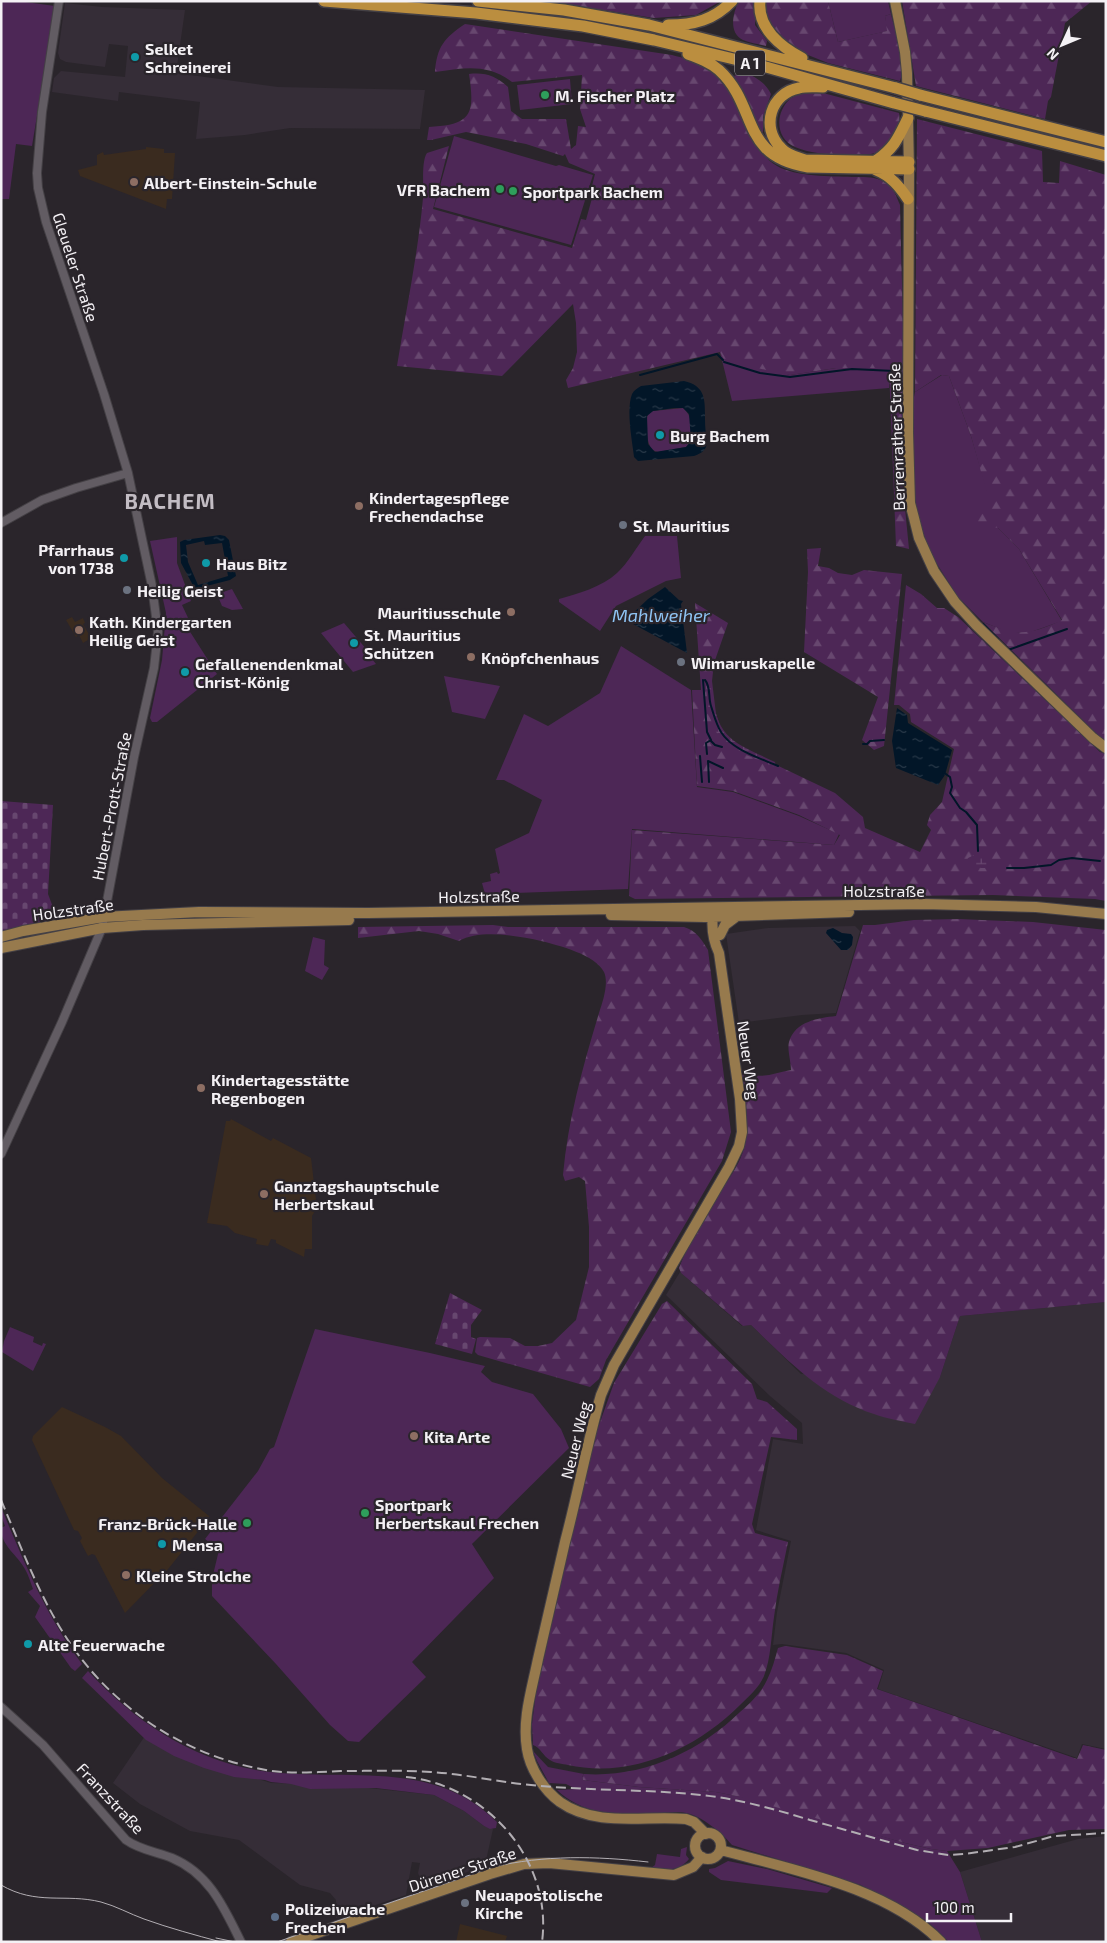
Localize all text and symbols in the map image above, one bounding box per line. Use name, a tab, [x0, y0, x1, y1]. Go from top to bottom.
north arrow	[1037, 20, 1087, 70]
place label: Selket Schreinerei	[145, 39, 231, 76]
text: N	[1043, 45, 1062, 64]
road number: A 1	[735, 50, 765, 76]
marker: Selket Schreinerei	[129, 51, 141, 63]
place label: M. Fischer Platz	[555, 86, 675, 105]
marker: M. Fischer Platz	[539, 89, 551, 101]
place label: Albert-Einstein-Schule	[144, 173, 317, 192]
marker: Albert-Einstein-Schule	[128, 176, 140, 188]
place label: VFR Bachem	[397, 180, 490, 199]
place label: Sportpark Bachem	[523, 182, 663, 201]
marker: VFR Bachem	[494, 183, 506, 195]
marker: Sportpark Bachem	[507, 185, 519, 197]
street label: Gleueler Straße	[49, 210, 103, 324]
street label: Berrenrather Straße	[884, 363, 908, 511]
place label: Burg Bachem	[670, 426, 770, 445]
marker: Burg Bachem	[654, 429, 666, 441]
district label: BACHEM	[124, 488, 216, 513]
place label: Kindertagespflege Frechendachse	[369, 488, 509, 525]
marker: Kindertagespflege Frechendachse	[353, 500, 365, 512]
place label: St. Mauritius	[633, 516, 730, 535]
marker: St. Mauritius	[617, 519, 629, 531]
place label: Pfarrhaus von 1738	[38, 540, 114, 577]
marker: Pfarrhaus von 1738	[118, 552, 130, 564]
place label: Haus Bitz	[216, 554, 287, 573]
marker: Haus Bitz	[200, 557, 212, 569]
place label: Heilig Geist	[137, 581, 223, 600]
marker: Heilig Geist	[121, 584, 133, 596]
place label: Mauritiusschule	[378, 603, 501, 622]
water label: Mahlweiher	[612, 604, 711, 626]
marker: Mauritiusschule	[505, 606, 517, 618]
place label: Kath. Kindergarten Heilig Geist	[89, 612, 232, 649]
marker: Kath. Kindergarten Heilig Geist	[73, 624, 85, 636]
place label: St. Mauritius Schützen	[364, 625, 461, 662]
marker: St. Mauritius Schützen	[348, 637, 360, 649]
place label: Knöpfchenhaus	[481, 648, 599, 667]
marker: Knöpfchenhaus	[465, 651, 477, 663]
place label: Wimaruskapelle	[691, 653, 815, 672]
place label: Gefallenendenkmal Christ-König	[195, 654, 344, 691]
marker: Wimaruskapelle	[675, 656, 687, 668]
marker: Gefallenendenkmal Christ-König	[179, 666, 191, 678]
street label: Hubert-Prott-Straße	[87, 730, 135, 882]
street label: Holzstraße	[843, 881, 925, 900]
street label: Holzstraße	[438, 886, 520, 906]
street label: Holzstraße	[31, 894, 115, 924]
street label: Neuer Weg	[734, 1019, 764, 1101]
place label: Kindertagesstätte Regenbogen	[211, 1070, 349, 1107]
marker: Kindertagesstätte Regenbogen	[195, 1082, 207, 1094]
place label: Ganztagshauptschule Herbertskaul	[274, 1176, 439, 1213]
marker: Ganztagshauptschule Herbertskaul	[258, 1188, 270, 1200]
street label: Neuer Weg	[556, 1399, 594, 1481]
place label: Kita Arte	[424, 1427, 490, 1446]
marker: Kita Arte	[408, 1430, 420, 1442]
place label: Sportpark Herbertskaul Frechen	[375, 1495, 539, 1532]
marker: Sportpark Herbertskaul Frechen	[359, 1507, 371, 1519]
place label: Franz-Brück-Halle	[98, 1514, 237, 1533]
marker: Franz-Brück-Halle	[241, 1517, 253, 1529]
place label: Mensa	[172, 1535, 223, 1554]
marker: Mensa	[156, 1538, 168, 1550]
place label: Kleine Strolche	[136, 1566, 251, 1585]
marker: Kleine Strolche	[120, 1569, 132, 1581]
place label: Alte Feuerwache	[38, 1635, 165, 1654]
marker: Alte Feuerwache	[22, 1638, 34, 1650]
street label: Franzstraße	[73, 1759, 149, 1837]
street label: Dürener Straße	[406, 1843, 518, 1895]
place label: Neuapostolische Kirche	[475, 1885, 603, 1922]
scale bar	[927, 1890, 1011, 1922]
marker: Neuapostolische Kirche	[459, 1897, 471, 1909]
text: 100 m	[934, 1898, 975, 1916]
place label: Polizeiwache Frechen	[285, 1899, 385, 1936]
marker: Polizeiwache Frechen	[269, 1911, 281, 1923]

